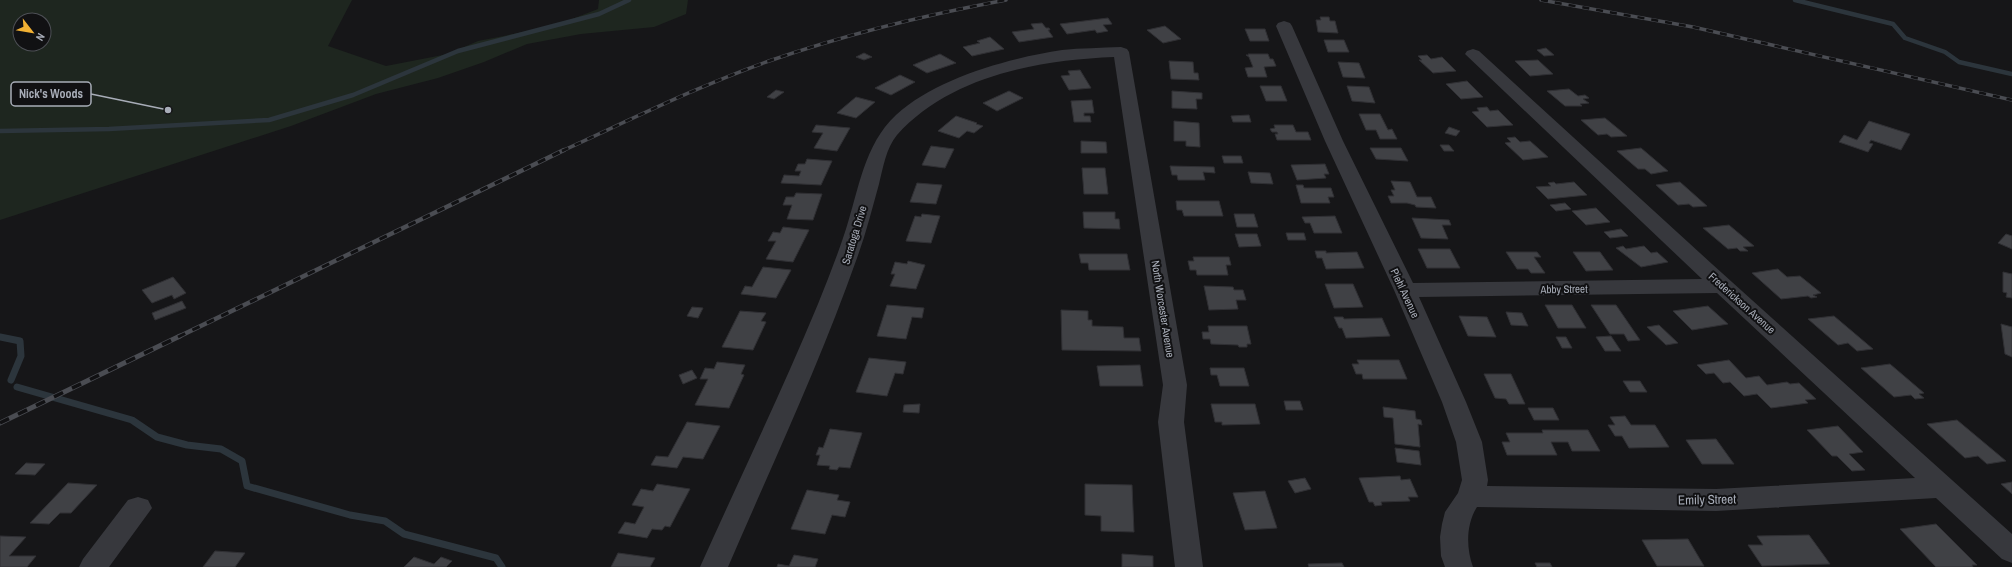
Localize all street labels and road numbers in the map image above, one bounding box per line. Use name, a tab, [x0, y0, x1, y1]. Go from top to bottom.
street label: Saratoga Drive	[838, 204, 870, 266]
street label: North Worcester Avenue	[1148, 260, 1178, 358]
street label: Piehl Avenue	[1387, 266, 1423, 320]
street label: Frederickson Avenue	[1706, 269, 1778, 337]
street label: Abby Street	[1539, 282, 1588, 296]
street label: Emily Street	[1678, 490, 1736, 509]

